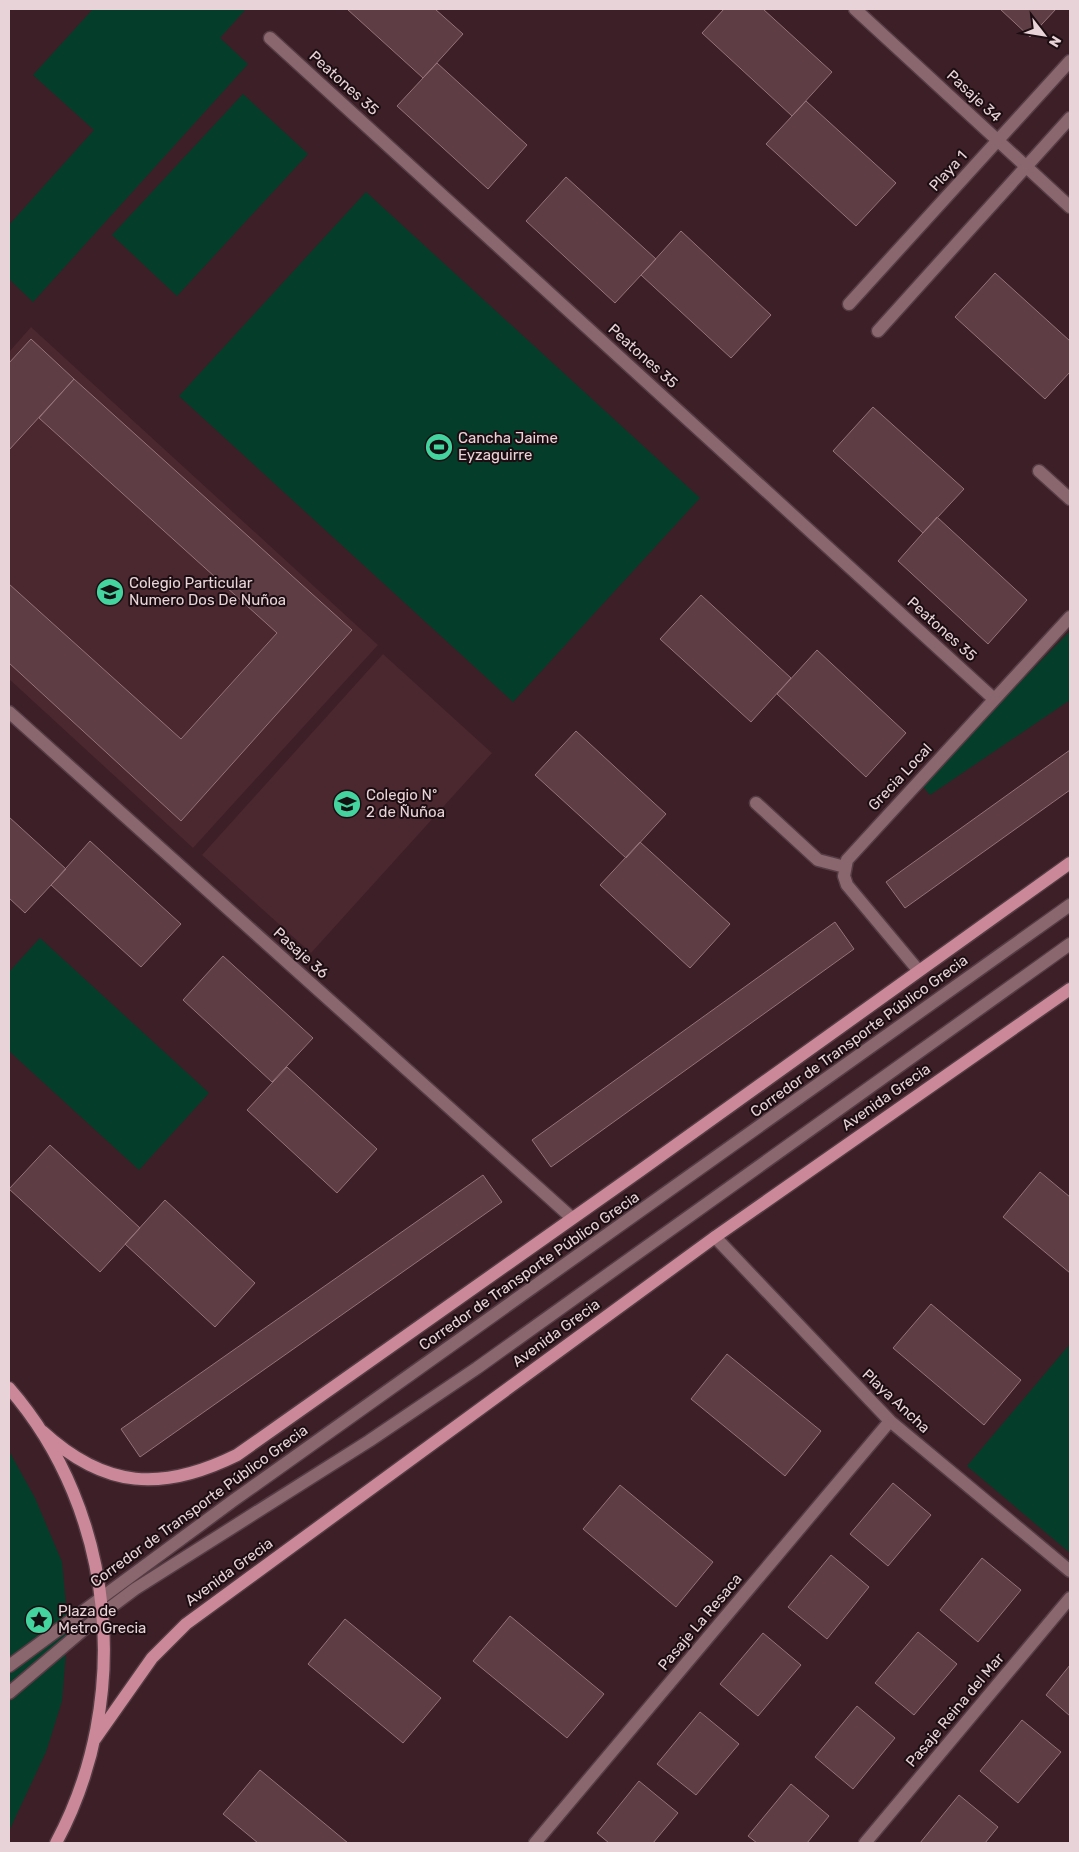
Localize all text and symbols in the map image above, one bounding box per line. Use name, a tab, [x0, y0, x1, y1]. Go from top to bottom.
north arrow	[1019, 10, 1069, 60]
text: N	[1045, 33, 1065, 50]
street label: Peatones 35	[306, 47, 383, 119]
street label: Pasaje 34	[943, 66, 1005, 126]
street label: Playa 1	[925, 147, 971, 195]
street label: Peatones 35	[605, 320, 682, 392]
place label: Cancha Jaime Eyzaguirre	[458, 429, 558, 464]
sports icon: Cancha Jaime Eyzaguirre	[424, 432, 454, 462]
place label: Colegio Particular Numero Dos De Nuñoa	[129, 574, 286, 609]
school or university icon: Colegio Particular Numero Dos De Nuñoa	[95, 577, 125, 607]
street label: Peatones 35	[904, 593, 981, 665]
street label: Grecia Local	[864, 740, 936, 814]
place label: Colegio Nº 2 de Ñuñoa	[366, 786, 445, 821]
school or university icon: Colegio Nº 2 de Ñuñoa	[332, 789, 362, 819]
street label: Pasaje 36	[270, 924, 332, 982]
street label: Corredor de Transporte Público Grecia	[747, 951, 971, 1121]
street label: Avenida Grecia	[838, 1060, 934, 1134]
street label: Corredor de Transporte Público Grecia	[416, 1188, 642, 1354]
street label: Avenida Grecia	[509, 1295, 603, 1371]
street label: Playa Ancha	[858, 1365, 934, 1437]
street label: Corredor de Transporte Público Grecia	[87, 1421, 311, 1591]
street label: Avenida Grecia	[182, 1534, 276, 1610]
street label: Pasaje La Resaca	[654, 1570, 746, 1674]
place label: Plaza de Metro Grecia	[58, 1602, 146, 1637]
place icon: Plaza de Metro Grecia	[24, 1605, 54, 1635]
street label: Pasaje Reina del Mar	[902, 1649, 1008, 1771]

